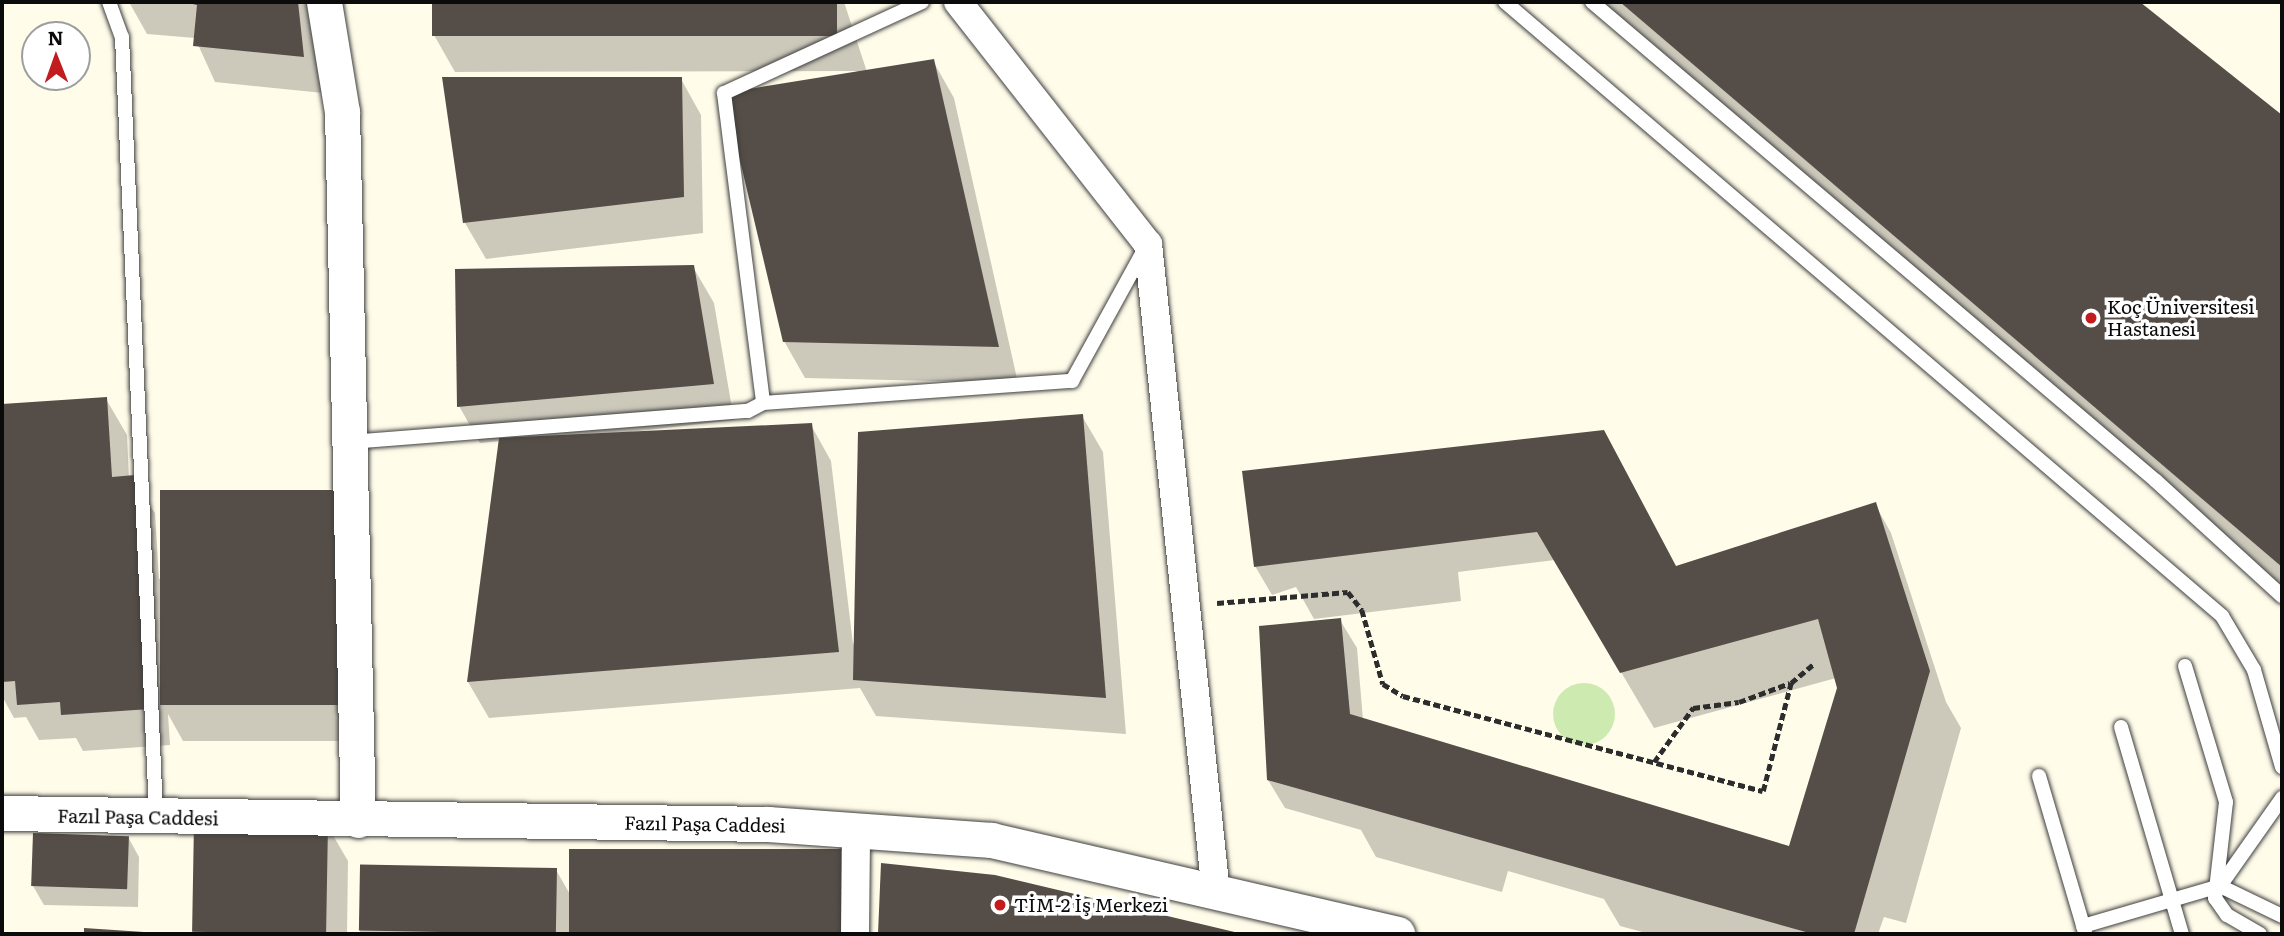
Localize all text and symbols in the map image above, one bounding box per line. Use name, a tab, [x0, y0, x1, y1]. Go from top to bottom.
north arrow	[21, 21, 91, 91]
text: N	[47, 23, 64, 51]
place label: Koç Üniversitesi Hastanesi	[2107, 296, 2255, 340]
marker: Koç Üniversitesi Hastanesi	[2081, 308, 2101, 328]
street label: Fazıl Paşa Caddesi	[57, 804, 219, 830]
street label: Fazıl Paşa Caddesi	[624, 811, 786, 837]
place label: TİM-2 İş Merkezi	[1014, 894, 1168, 916]
marker: TİM-2 İş Merkezi	[992, 897, 1008, 913]

